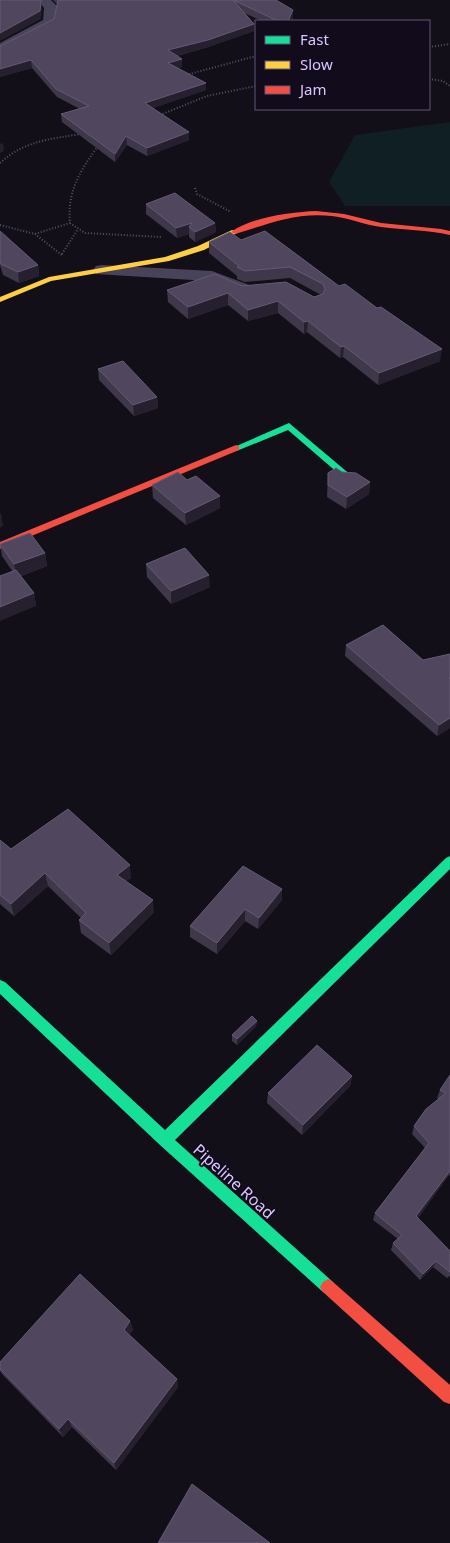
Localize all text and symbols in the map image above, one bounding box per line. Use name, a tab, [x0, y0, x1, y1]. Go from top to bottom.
legend	[255, 20, 430, 110]
text: Fast	[300, 29, 329, 49]
text: Slow	[300, 54, 333, 74]
text: Jam	[298, 79, 327, 99]
street label: Pipeline Road	[189, 1139, 279, 1223]

